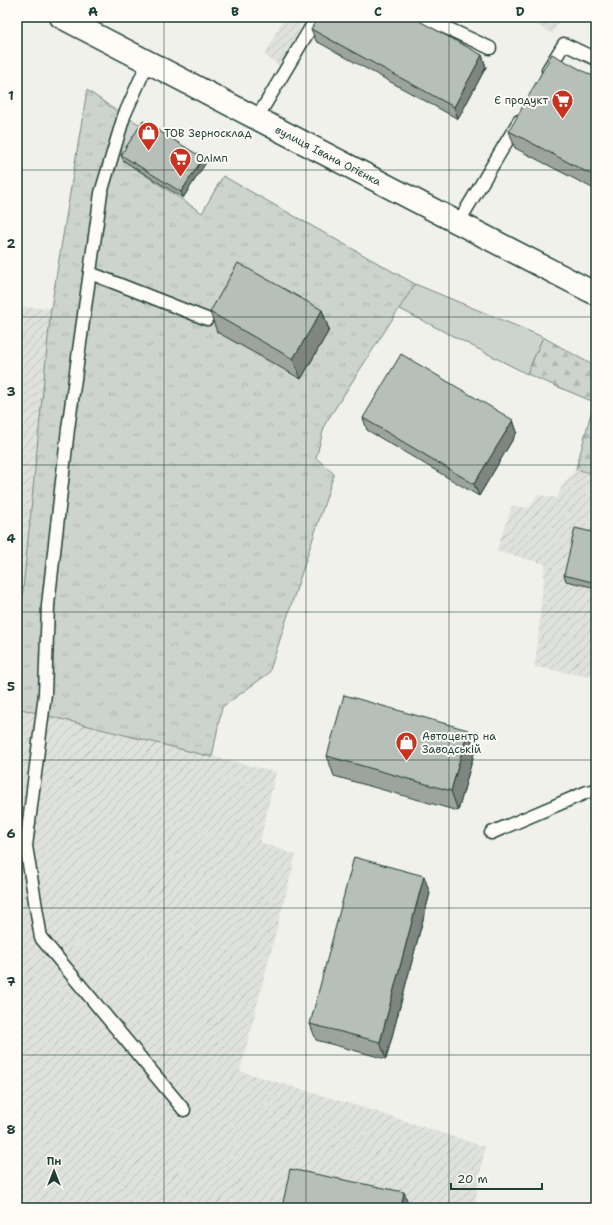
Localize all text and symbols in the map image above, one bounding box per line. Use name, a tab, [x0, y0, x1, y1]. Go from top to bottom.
text: A	[88, 3, 98, 20]
text: B	[231, 3, 239, 20]
text: C	[374, 3, 382, 20]
text: D	[515, 3, 525, 20]
text: 1	[8, 87, 14, 104]
supermarket icon: Є продукт	[550, 87, 576, 120]
place label: Є продукт	[494, 93, 548, 108]
shop icon: ТОВ Зерносклад	[136, 120, 162, 153]
street label: вулиця Івана Огієнка	[272, 122, 384, 190]
place label: ТОВ Зерносклад	[164, 126, 252, 141]
supermarket icon: Олімп	[167, 145, 193, 178]
place label: Олімп	[196, 151, 228, 166]
text: 2	[6, 235, 16, 252]
text: 3	[6, 383, 16, 400]
text: 4	[6, 530, 16, 547]
text: 5	[7, 678, 15, 695]
shop icon: Автоцентр на Заводській	[393, 729, 419, 762]
place label: Автоцентр на Заводській	[422, 729, 496, 757]
text: 6	[6, 825, 16, 842]
text: 7	[6, 973, 16, 990]
text: 8	[6, 1121, 16, 1138]
north arrow	[34, 1151, 74, 1191]
text: Пн	[47, 1154, 61, 1169]
scale bar	[451, 1165, 542, 1191]
text: 20 m	[457, 1171, 488, 1187]

